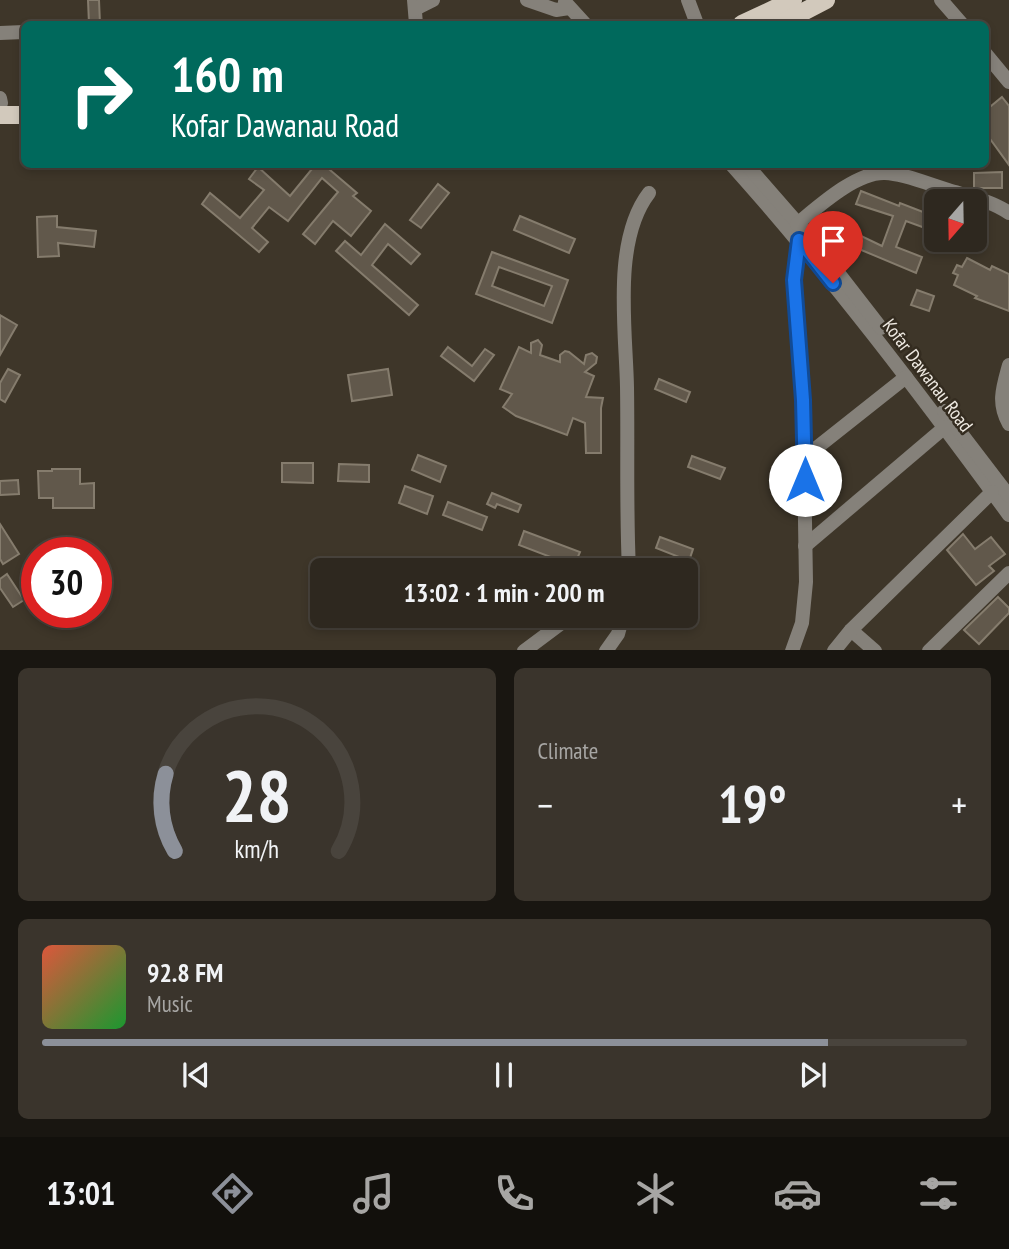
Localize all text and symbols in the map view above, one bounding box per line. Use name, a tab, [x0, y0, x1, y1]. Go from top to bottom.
text: 160 m	[171, 42, 284, 106]
icon: right	[56, 49, 147, 140]
text: Kofar Dawanau Road	[171, 104, 399, 146]
north arrow	[924, 189, 987, 252]
map controls	[924, 189, 987, 252]
pin	[803, 211, 863, 283]
icon: arrive	[814, 222, 852, 260]
street label: Kofar Dawanau Road	[878, 314, 978, 436]
position arrow	[768, 443, 842, 517]
speed limit sign: 30	[21, 537, 112, 628]
text: 13:02 · 1 min · 200 m	[404, 576, 604, 609]
text: Climate	[538, 736, 598, 765]
text: 28	[222, 747, 292, 841]
text: 19°	[718, 770, 787, 837]
text: −	[538, 780, 553, 829]
text: +	[951, 780, 967, 829]
text: km/h	[235, 832, 279, 864]
text: 92.8 FM	[147, 956, 223, 989]
text: Music	[147, 989, 193, 1018]
icon: previous	[177, 1056, 215, 1094]
icon: pause	[485, 1056, 523, 1094]
icon: next	[794, 1056, 832, 1094]
icon: directions	[208, 1169, 257, 1218]
icon: music	[349, 1169, 398, 1218]
icon: phone	[490, 1169, 539, 1218]
icon: climate	[631, 1169, 680, 1218]
icon: car	[773, 1169, 822, 1218]
icon: filters	[914, 1169, 963, 1218]
text: 13:01	[46, 1172, 115, 1214]

